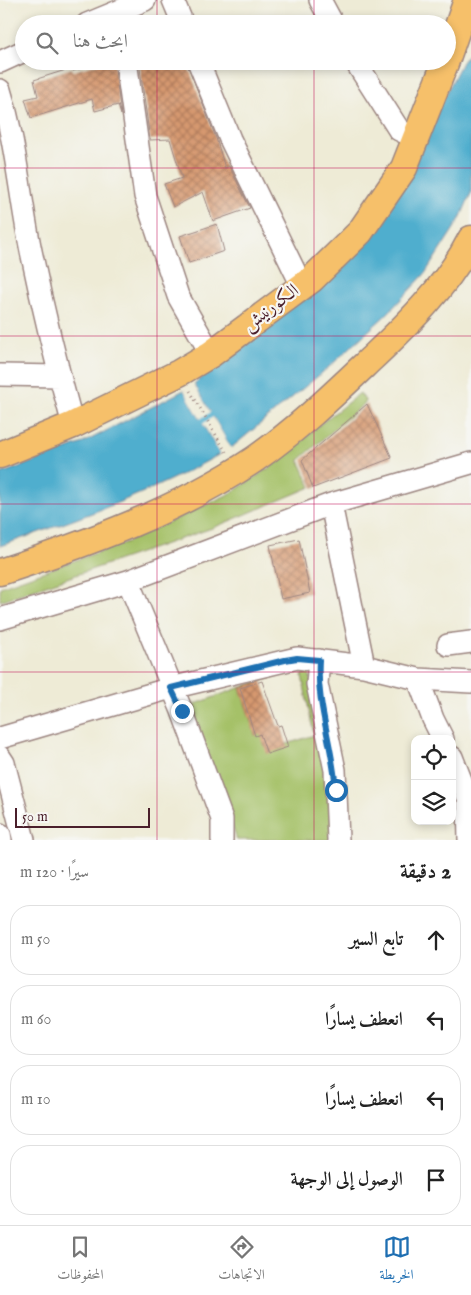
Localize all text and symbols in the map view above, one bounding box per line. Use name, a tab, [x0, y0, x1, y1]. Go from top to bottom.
search box	[15, 15, 456, 70]
icon: search	[33, 29, 61, 57]
text: ابحث هنا	[73, 30, 128, 54]
street label: الكورنيش	[238, 279, 304, 337]
route end	[171, 700, 194, 723]
map controls	[411, 735, 456, 825]
button: locate	[411, 735, 456, 780]
route start	[325, 779, 348, 802]
button: layers	[411, 780, 456, 825]
scale bar	[15, 805, 150, 828]
text: 50 m	[22, 808, 48, 826]
text: 2 دقيقة	[400, 859, 451, 886]
text: سيرًا · 120 m	[20, 863, 89, 883]
icon: ahead	[422, 926, 450, 954]
text: تابع السير	[349, 928, 403, 952]
text: 50 m	[21, 930, 50, 950]
icon: left	[422, 1006, 450, 1034]
text: انعطف يسارًا	[325, 1008, 403, 1032]
text: 60 m	[21, 1010, 51, 1030]
icon: left	[422, 1086, 450, 1114]
text: انعطف يسارًا	[325, 1088, 403, 1112]
text: 10 m	[21, 1090, 51, 1110]
icon: arrive	[422, 1166, 450, 1194]
text: الوصول إلى الوجهة	[291, 1168, 403, 1192]
tab: المحفوظات	[57, 1233, 104, 1288]
tab: الاتجاهات	[218, 1233, 265, 1288]
tab: الخريطة	[380, 1233, 414, 1288]

